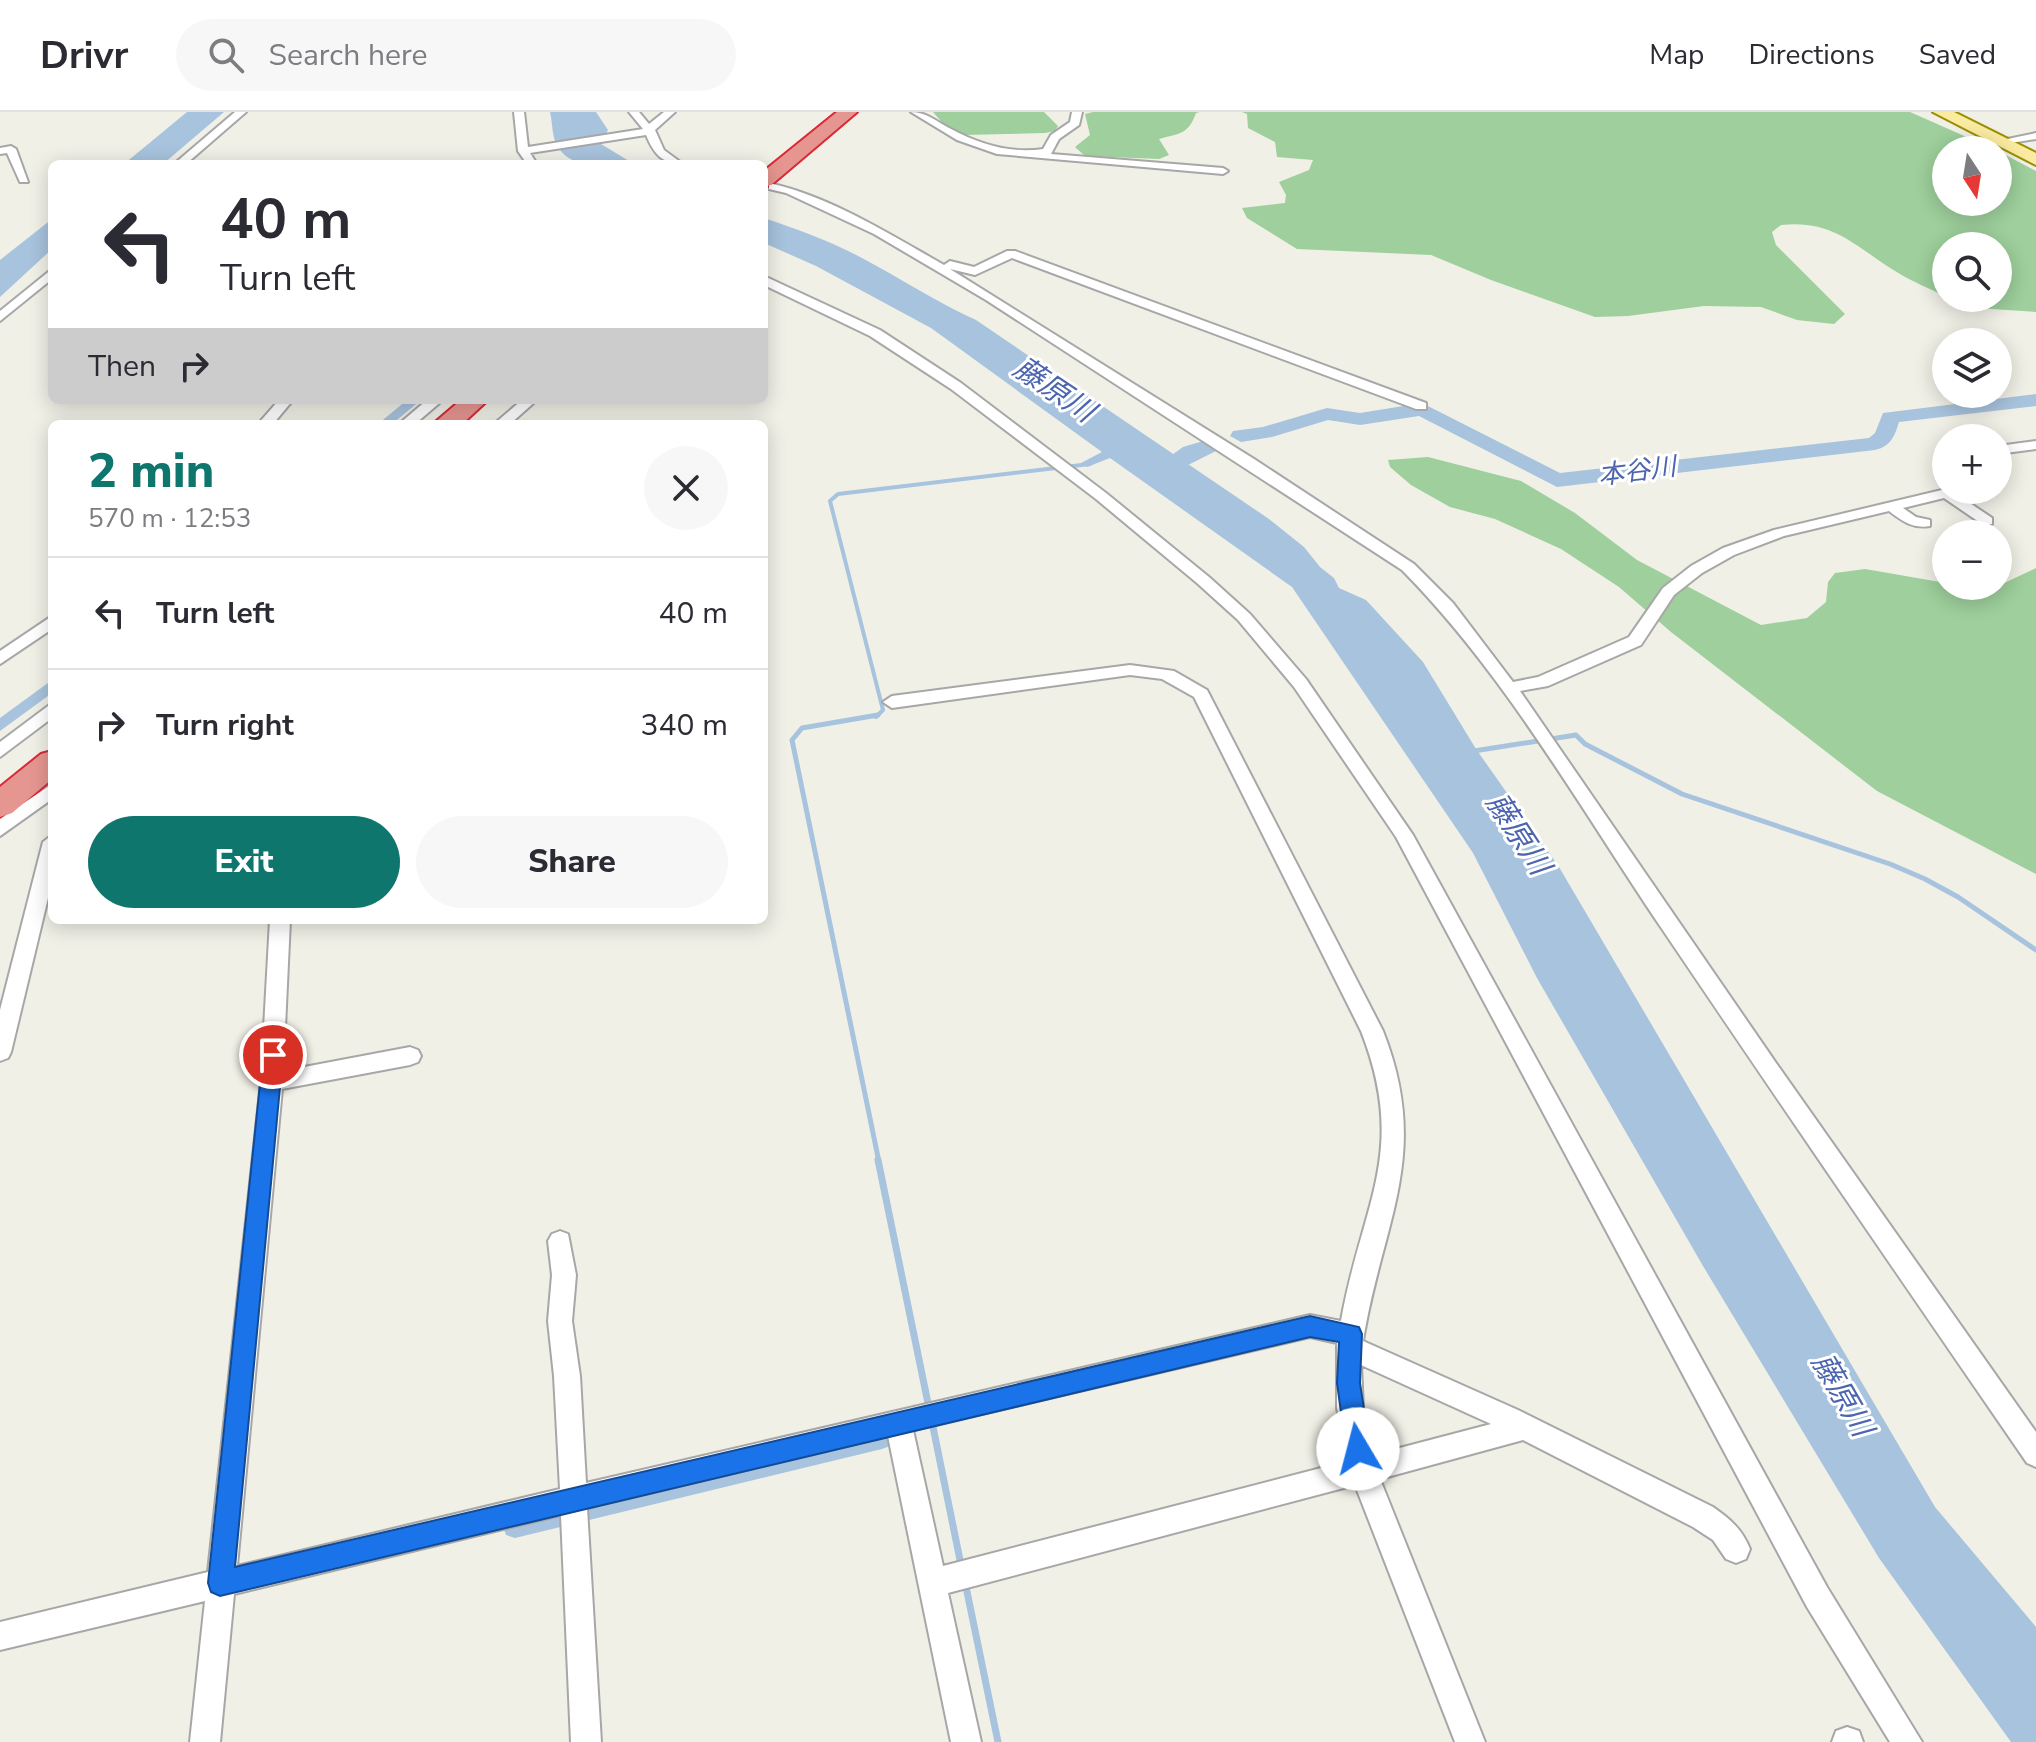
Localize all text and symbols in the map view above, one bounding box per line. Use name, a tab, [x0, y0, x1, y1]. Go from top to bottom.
search box	[176, 19, 736, 91]
text: Drivr	[40, 30, 128, 81]
icon: search	[204, 33, 248, 77]
text: Search here	[268, 35, 427, 76]
text: Map	[1649, 36, 1704, 74]
text: Directions	[1748, 36, 1875, 74]
text: Saved	[1919, 36, 1996, 74]
north arrow	[1932, 136, 2012, 216]
map controls	[1932, 136, 2012, 600]
text: 40 m	[220, 181, 351, 258]
icon: left	[88, 192, 192, 296]
button: search	[1932, 232, 2012, 312]
text: Turn left	[220, 254, 355, 303]
button: layers	[1932, 328, 2012, 408]
icon: right	[172, 344, 216, 388]
text: Then	[88, 346, 156, 387]
water label: 藤原川	[1005, 348, 1105, 434]
button: +	[1932, 424, 2012, 504]
text: 2 min	[88, 438, 214, 504]
button: close	[644, 446, 728, 530]
water label: 本谷川	[1596, 449, 1681, 493]
text: 570 m · 12:53	[88, 501, 251, 536]
button: −	[1932, 520, 2012, 600]
icon: left	[88, 591, 132, 635]
text: Turn left	[156, 593, 274, 634]
text: 40 m	[659, 593, 728, 634]
icon: right	[88, 703, 132, 747]
text: Turn right	[156, 705, 294, 746]
text: 340 m	[641, 705, 728, 746]
water label: 藤原川	[1476, 785, 1561, 885]
button: Exit	[88, 816, 400, 908]
button: Share	[416, 816, 728, 908]
pin	[239, 1021, 307, 1089]
icon: arrive	[251, 1033, 295, 1077]
water label: 藤原川	[1802, 1346, 1884, 1447]
position arrow	[1316, 1407, 1400, 1491]

